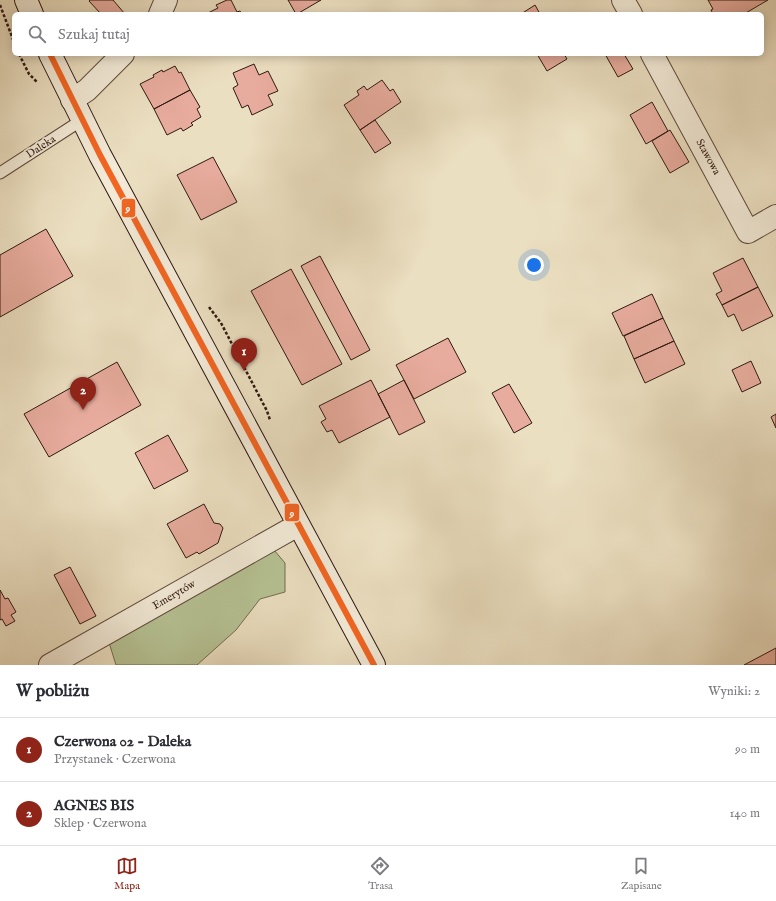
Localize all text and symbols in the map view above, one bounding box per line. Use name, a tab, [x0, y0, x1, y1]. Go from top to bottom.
search box	[12, 12, 764, 56]
icon: search	[26, 23, 48, 45]
text: Szukaj tutaj	[58, 25, 130, 44]
street label: Daleka	[24, 132, 59, 162]
street label: Stawowa	[692, 137, 724, 178]
line badge: 9	[121, 198, 136, 218]
text: 9	[125, 202, 131, 216]
your location	[524, 255, 544, 275]
pin: 1	[231, 338, 257, 371]
pin: 2	[70, 377, 96, 410]
line badge: 9	[284, 503, 300, 522]
text: 9	[289, 507, 295, 521]
street label: Emerytów	[150, 577, 199, 613]
text: W pobliżu	[16, 681, 89, 702]
text: Wyniki: 2	[708, 683, 760, 700]
text: Czerwona 02 - Daleka	[54, 732, 191, 751]
text: 1	[27, 741, 31, 758]
text: 90 m	[735, 741, 760, 758]
text: Przystanek · Czerwona	[54, 751, 176, 768]
text: AGNES BIS	[54, 796, 134, 815]
text: 2	[26, 805, 32, 822]
text: 140 m	[730, 805, 760, 822]
text: Sklep · Czerwona	[54, 815, 147, 832]
tab: Mapa	[114, 855, 140, 893]
tab: Trasa	[368, 855, 393, 893]
tab: Zapisane	[621, 855, 662, 893]

